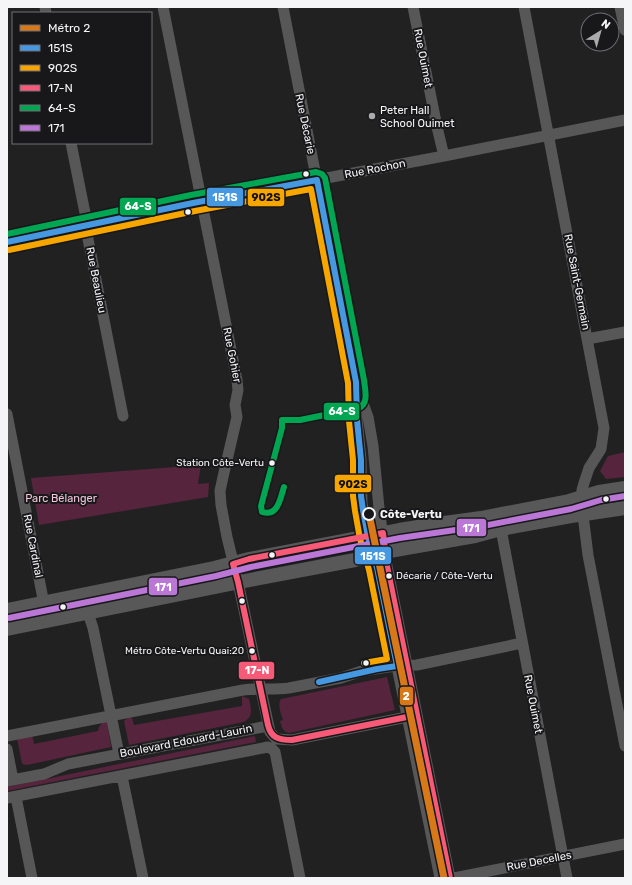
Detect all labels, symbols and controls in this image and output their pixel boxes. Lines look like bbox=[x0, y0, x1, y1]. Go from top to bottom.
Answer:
legend bbox=[12, 12, 152, 144]
north arrow bbox=[580, 12, 620, 52]
text: N bbox=[599, 17, 613, 32]
text: Métro 2 bbox=[48, 21, 90, 35]
street label: Rue Ouimet bbox=[411, 27, 435, 89]
text: 151S bbox=[48, 41, 73, 55]
text: 902S bbox=[48, 61, 77, 75]
text: 17-N bbox=[48, 81, 73, 95]
street label: Rue Décarie bbox=[292, 93, 318, 155]
text: 64-S bbox=[48, 101, 76, 115]
place label: Peter Hall School Ouimet bbox=[380, 104, 455, 130]
marker: Peter Hall School Ouimet bbox=[367, 111, 377, 121]
text: 171 bbox=[48, 121, 64, 135]
street label: Rue Rochon bbox=[343, 157, 407, 181]
unlabelled marker bbox=[301, 169, 311, 179]
line badge: 151S bbox=[206, 187, 244, 207]
line badge: 902S bbox=[247, 188, 285, 207]
text: 151S bbox=[212, 191, 238, 204]
text: 902S bbox=[252, 191, 280, 204]
line badge: 64-S bbox=[119, 197, 157, 216]
text: 64-S bbox=[124, 200, 152, 213]
unlabelled marker bbox=[183, 207, 193, 217]
street label: Rue Saint-Germain bbox=[561, 233, 593, 331]
street label: Rue Beaulieu bbox=[83, 246, 109, 314]
street label: Rue Gohier bbox=[220, 326, 244, 385]
line badge: 64-S bbox=[323, 402, 360, 421]
text: 64-S bbox=[328, 405, 356, 418]
place label: Station Côte-Vertu bbox=[176, 457, 264, 469]
marker: Station Côte-Vertu bbox=[267, 458, 277, 468]
line badge: 902S bbox=[334, 474, 372, 493]
text: 902S bbox=[339, 478, 367, 491]
park label: Parc Bélanger bbox=[25, 492, 98, 505]
unlabelled marker bbox=[601, 494, 611, 504]
marker: Côte-Vertu bbox=[362, 507, 376, 521]
place label: Côte-Vertu bbox=[380, 508, 442, 521]
street label: Rue Cardinal bbox=[20, 513, 46, 579]
line badge: 171 bbox=[456, 518, 487, 537]
text: 171 bbox=[462, 522, 480, 535]
line badge: 151S bbox=[354, 546, 392, 565]
unlabelled marker bbox=[267, 550, 277, 560]
text: 151S bbox=[360, 550, 386, 563]
place label: Décarie / Côte-Vertu bbox=[396, 570, 493, 582]
marker: Décarie / Côte-Vertu bbox=[384, 571, 394, 581]
line badge: 171 bbox=[148, 577, 178, 596]
text: 171 bbox=[154, 581, 172, 594]
unlabelled marker bbox=[237, 596, 247, 606]
unlabelled marker bbox=[58, 602, 68, 612]
place label: Métro Côte-Vertu Quai:20 bbox=[125, 645, 244, 657]
marker: Métro Côte-Vertu Quai:20 bbox=[247, 646, 257, 656]
unlabelled marker bbox=[361, 658, 371, 668]
line badge: 17-N bbox=[238, 661, 275, 680]
text: 17-N bbox=[245, 664, 269, 677]
street label: Rue Ouimet bbox=[521, 673, 545, 735]
line badge: 2 bbox=[399, 686, 414, 706]
text: 2 bbox=[402, 690, 410, 703]
street label: Boulevard Edouard-Laurin bbox=[119, 722, 253, 760]
street label: Rue Decelles bbox=[505, 848, 573, 874]

